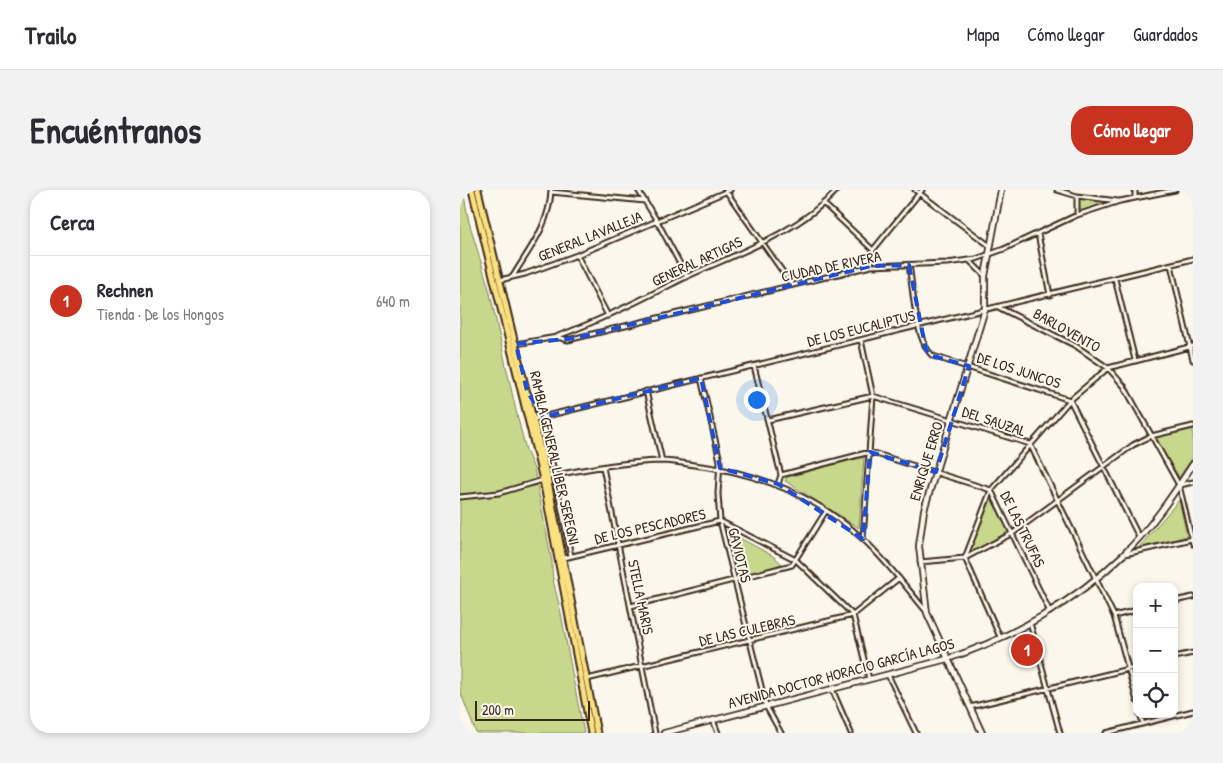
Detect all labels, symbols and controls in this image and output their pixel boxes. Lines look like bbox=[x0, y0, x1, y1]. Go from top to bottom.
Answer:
text: Trailo bbox=[25, 19, 76, 51]
text: Mapa bbox=[967, 22, 999, 47]
text: Cómo llegar bbox=[1027, 22, 1105, 47]
text: Guardados bbox=[1133, 22, 1198, 47]
button: Cómo llegar bbox=[1071, 106, 1193, 155]
text: Encuéntranos bbox=[30, 107, 201, 154]
street label: GENERAL LAVALLEJA bbox=[535, 205, 646, 267]
text: Cerca bbox=[50, 208, 94, 237]
street label: GENERAL ARTIGAS bbox=[648, 231, 746, 291]
street label: CIUDAD DE RIVERA bbox=[779, 245, 884, 287]
text: Rechnen bbox=[97, 277, 153, 303]
text: 1 bbox=[63, 290, 69, 312]
text: 640 m bbox=[376, 290, 410, 312]
text: Tienda · De los Hongos bbox=[97, 303, 224, 325]
street label: BARLOVENTO bbox=[1030, 303, 1104, 357]
street label: DE LOS EUCALIPTUS bbox=[805, 304, 917, 352]
street label: DE LOS JUNCOS bbox=[975, 347, 1064, 393]
street label: RAMBLA GENERAL LIBER SEREGNI bbox=[525, 369, 585, 547]
your location bbox=[744, 387, 770, 413]
street label: DEL SAUZAL bbox=[959, 401, 1029, 441]
street label: ENRIQUE ERRO bbox=[904, 419, 948, 503]
street label: DE LAS TRUFAS bbox=[996, 487, 1051, 571]
street label: DE LOS PESCADORES bbox=[592, 503, 708, 549]
street label: GAVIOTAS bbox=[723, 525, 757, 585]
street label: STELLA MARIS bbox=[623, 558, 659, 636]
map controls bbox=[1133, 583, 1178, 718]
button: + bbox=[1133, 583, 1178, 628]
street label: DE LAS CULEBRAS bbox=[697, 609, 797, 651]
button: − bbox=[1133, 628, 1178, 673]
pin: 1 bbox=[1011, 631, 1043, 669]
street label: AVENIDA DOCTOR HORACIO GARCÍA LAGOS bbox=[726, 633, 956, 713]
button: locate bbox=[1133, 673, 1178, 718]
scale bar bbox=[475, 698, 590, 721]
text: 200 m bbox=[482, 700, 514, 719]

